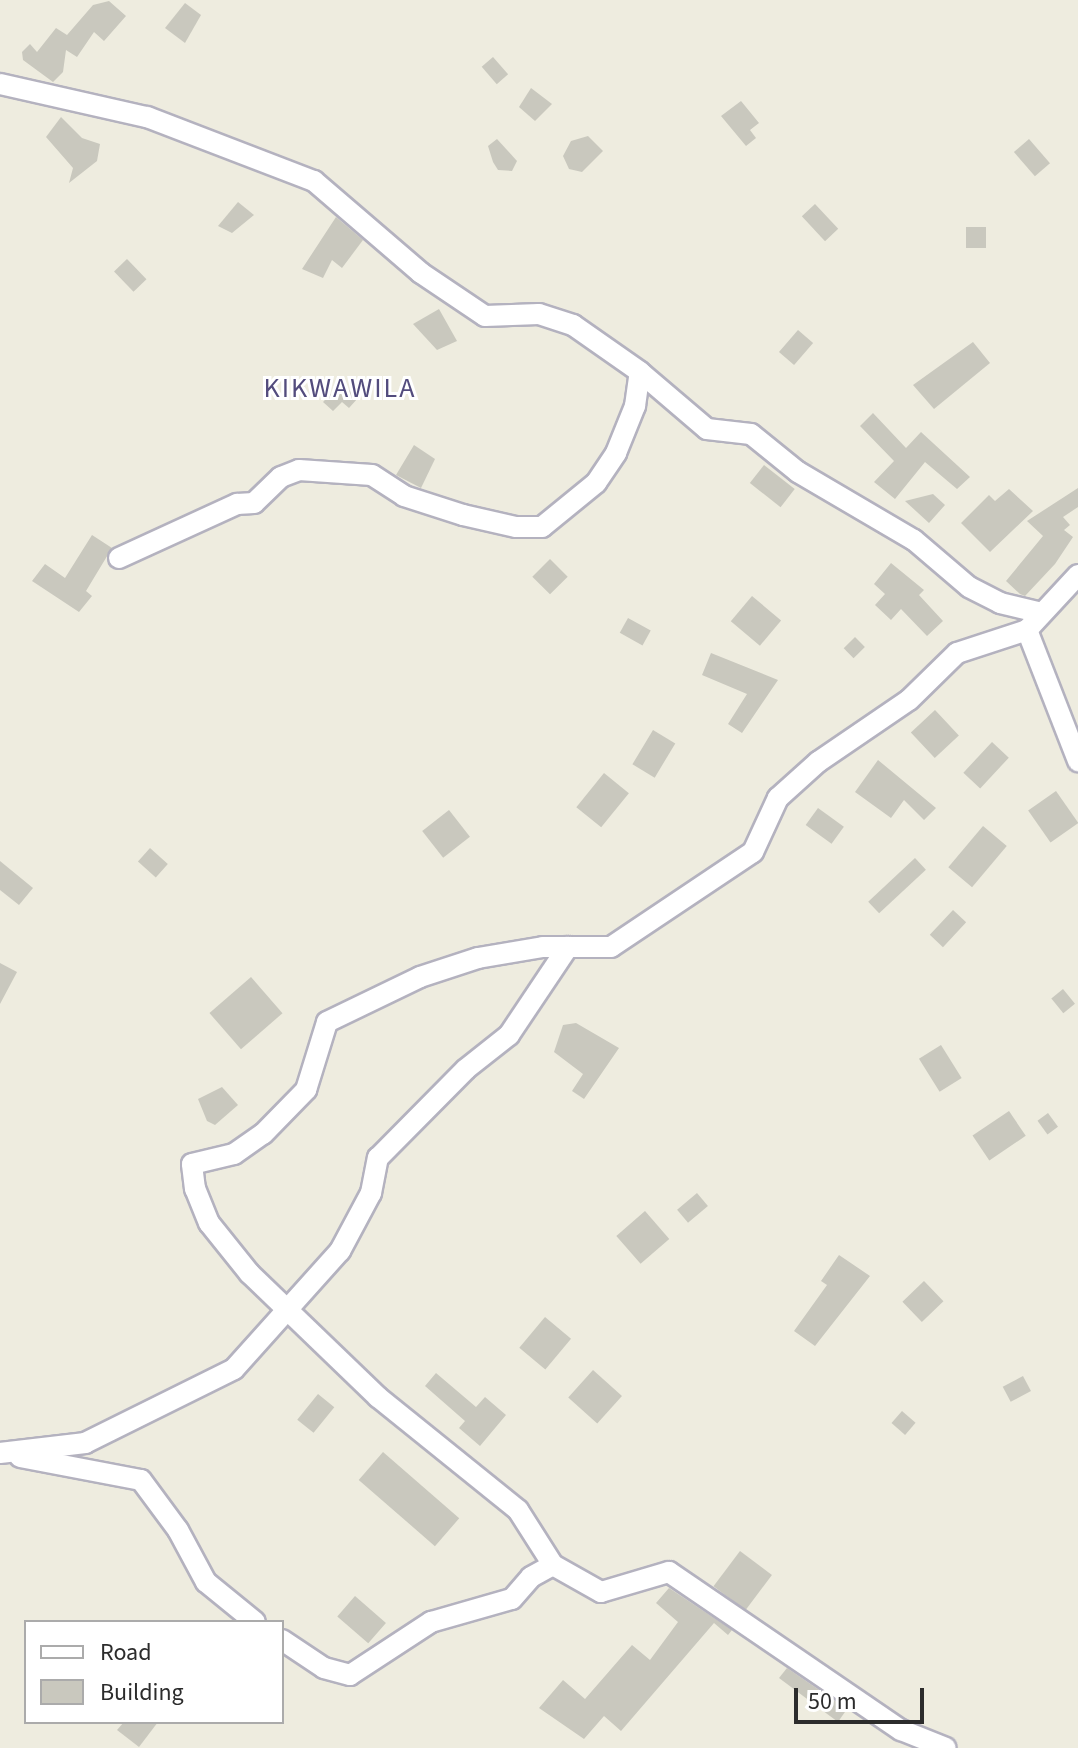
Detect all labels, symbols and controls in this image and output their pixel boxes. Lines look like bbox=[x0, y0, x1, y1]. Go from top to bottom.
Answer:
district label: KIKWAWILA bbox=[264, 371, 416, 405]
legend bbox=[24, 1620, 284, 1724]
text: Road bbox=[100, 1635, 152, 1670]
scale bar bbox=[798, 1672, 928, 1722]
text: Building bbox=[100, 1675, 184, 1710]
text: 50 m bbox=[808, 1684, 857, 1719]

